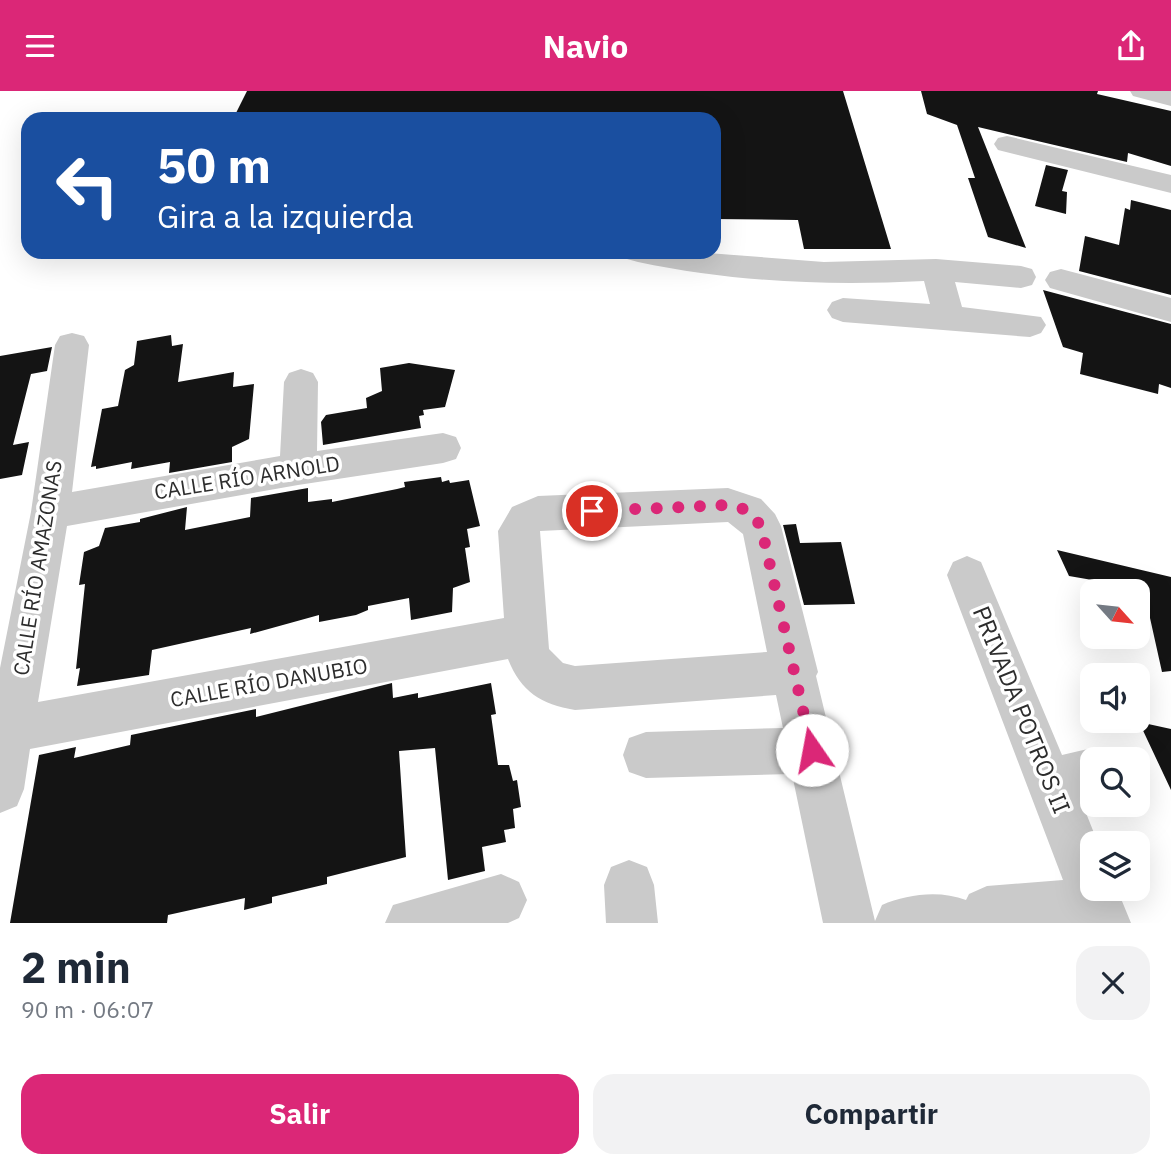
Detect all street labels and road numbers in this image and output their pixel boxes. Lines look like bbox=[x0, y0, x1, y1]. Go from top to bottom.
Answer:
street label: CALLE RÍO ARNOLD bbox=[152, 449, 342, 506]
street label: CALLE RÍO AMAZONAS bbox=[6, 458, 68, 678]
street label: PRIVADA POTROS II bbox=[966, 601, 1078, 818]
street label: CALLE RÍO DANUBIO bbox=[168, 651, 370, 713]

